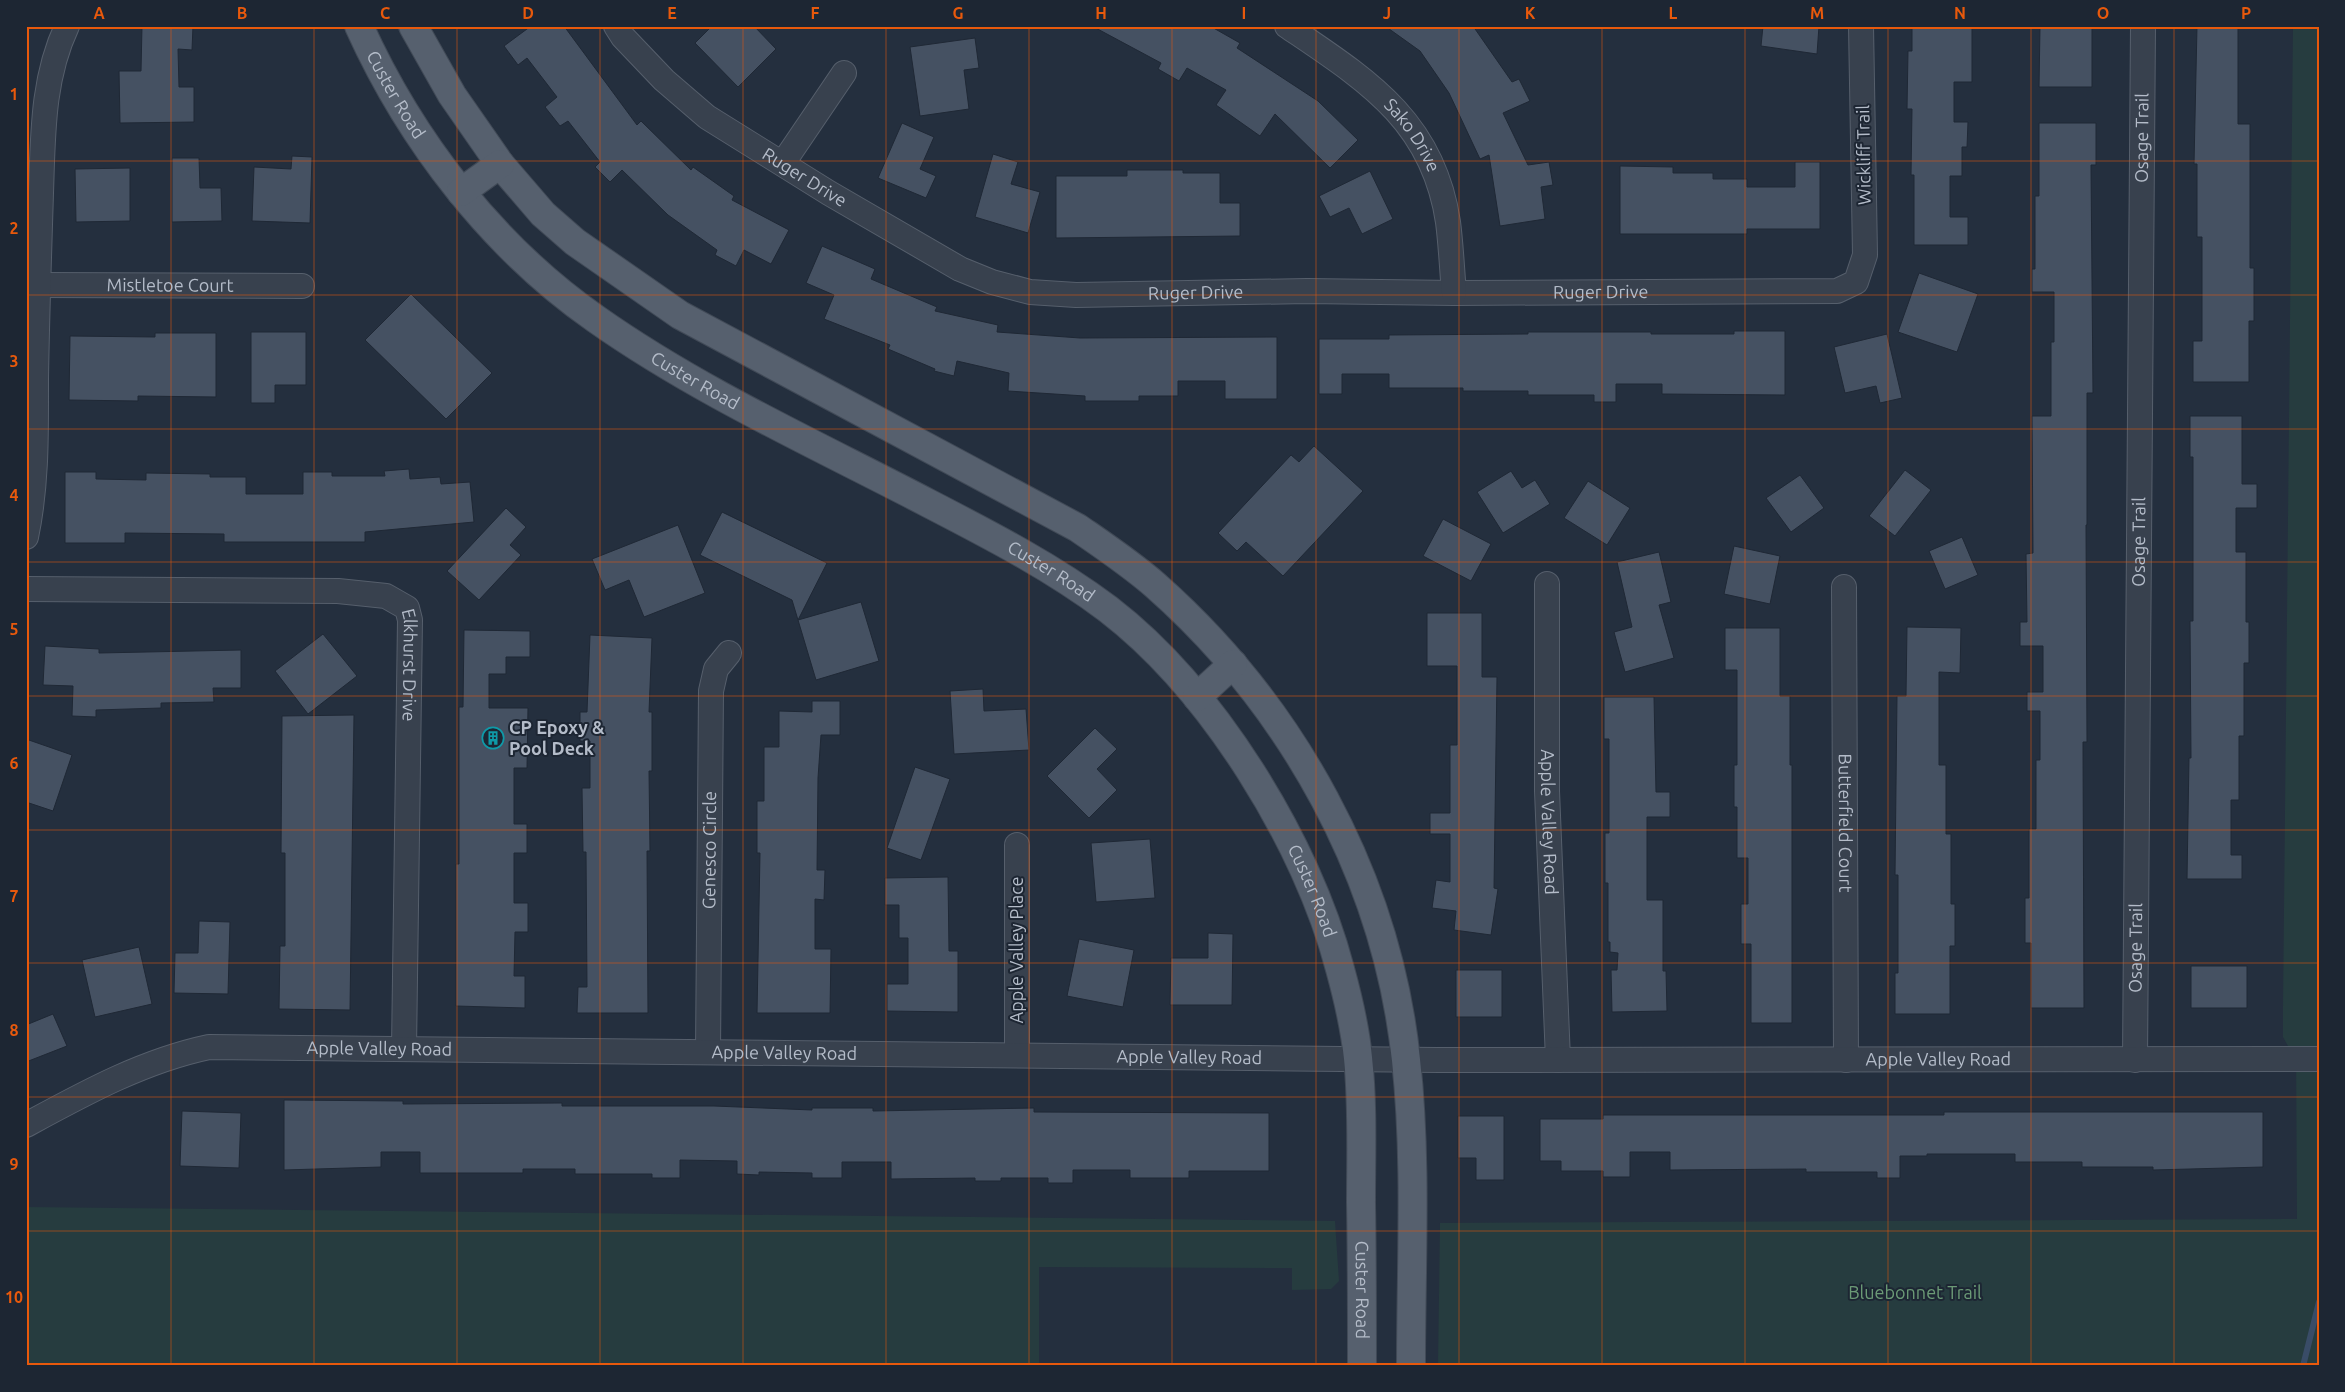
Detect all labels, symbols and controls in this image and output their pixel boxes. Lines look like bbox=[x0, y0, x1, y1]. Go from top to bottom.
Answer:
text: A bbox=[93, 4, 105, 22]
text: B bbox=[237, 4, 247, 22]
text: C bbox=[380, 4, 390, 22]
text: D bbox=[522, 4, 534, 22]
text: E bbox=[667, 4, 677, 22]
text: F bbox=[811, 4, 820, 22]
text: G bbox=[952, 4, 964, 22]
text: H bbox=[1095, 4, 1107, 22]
text: I bbox=[1242, 4, 1246, 22]
text: J bbox=[1383, 4, 1391, 22]
text: K bbox=[1525, 4, 1536, 22]
text: L bbox=[1669, 4, 1678, 22]
text: M bbox=[1810, 4, 1824, 22]
text: N bbox=[1954, 4, 1966, 22]
text: O bbox=[2097, 4, 2109, 22]
text: P bbox=[2241, 4, 2251, 22]
street label: Custer Road bbox=[363, 47, 430, 142]
text: 1 bbox=[9, 85, 19, 103]
street label: Osage Trail bbox=[2131, 93, 2151, 183]
street label: Sako Drive bbox=[1381, 94, 1445, 175]
street label: Wickliff Trail bbox=[1852, 104, 1874, 205]
street label: Ruger Drive bbox=[759, 143, 851, 210]
text: 2 bbox=[9, 219, 19, 237]
street label: Mistletoe Court bbox=[106, 274, 234, 295]
street label: Ruger Drive bbox=[1148, 281, 1243, 303]
street label: Ruger Drive bbox=[1553, 281, 1648, 301]
street label: Custer Road bbox=[648, 347, 743, 413]
text: 3 bbox=[9, 352, 19, 370]
text: 4 bbox=[9, 486, 19, 504]
street label: Osage Trail bbox=[2128, 497, 2148, 587]
street label: Custer Road bbox=[1005, 536, 1099, 605]
street label: Elkhurst Drive bbox=[399, 606, 421, 722]
text: 5 bbox=[9, 620, 19, 638]
place label: CP Epoxy & Pool Deck bbox=[509, 717, 605, 758]
building icon: CP Epoxy & Pool Deck bbox=[481, 726, 505, 750]
street label: Apple Valley Road bbox=[1538, 749, 1562, 895]
street label: Butterfield Court bbox=[1836, 753, 1856, 892]
text: 6 bbox=[9, 754, 19, 772]
street label: Genesco Circle bbox=[698, 791, 719, 909]
street label: Custer Road bbox=[1285, 841, 1341, 939]
street label: Apple Valley Place bbox=[1006, 876, 1026, 1024]
text: 7 bbox=[9, 887, 19, 905]
street label: Osage Trail bbox=[2125, 903, 2145, 993]
text: 8 bbox=[9, 1021, 19, 1039]
street label: Apple Valley Road bbox=[306, 1037, 452, 1059]
street label: Apple Valley Road bbox=[711, 1041, 857, 1063]
street label: Apple Valley Road bbox=[1116, 1046, 1262, 1067]
street label: Apple Valley Road bbox=[1865, 1048, 2011, 1069]
text: 9 bbox=[9, 1155, 19, 1173]
street label: Custer Road bbox=[1353, 1240, 1373, 1339]
park label: Bluebonnet Trail bbox=[1848, 1282, 1982, 1302]
text: 10 bbox=[5, 1288, 23, 1306]

